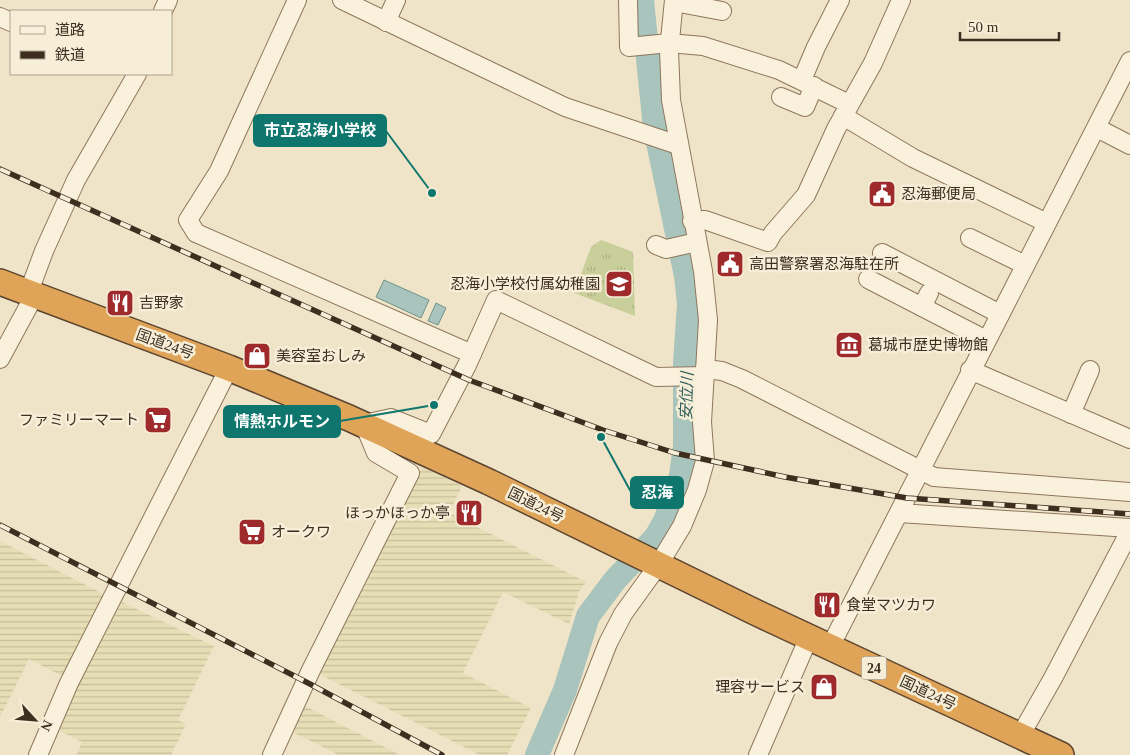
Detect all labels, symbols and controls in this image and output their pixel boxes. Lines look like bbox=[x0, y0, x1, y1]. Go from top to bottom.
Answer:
legend bbox=[10, 10, 172, 75]
scale bar bbox=[960, 10, 1059, 42]
text: 50 m bbox=[968, 19, 999, 35]
text: 道路 bbox=[55, 22, 85, 38]
text: 鉄道 bbox=[55, 47, 85, 63]
callout: 市立忍海小学校 bbox=[254, 115, 386, 146]
text: 市立忍海小学校 bbox=[264, 122, 376, 139]
public building icon: 忍海郵便局 bbox=[867, 179, 897, 209]
place label: 忍海郵便局 bbox=[901, 186, 976, 202]
public building icon: 高田警察署忍海駐在所 bbox=[715, 249, 745, 279]
place label: 高田警察署忍海駐在所 bbox=[749, 256, 899, 272]
school or university icon: 忍海小学校付属幼稚園 bbox=[604, 269, 634, 299]
place label: 忍海小学校付属幼稚園 bbox=[450, 275, 600, 292]
restaurant icon: 吉野家 bbox=[105, 288, 135, 318]
place label: 吉野家 bbox=[139, 295, 184, 311]
street label: 国道24号 bbox=[134, 326, 196, 362]
museum icon: 葛城市歴史博物館 bbox=[834, 330, 864, 360]
place label: 葛城市歴史博物館 bbox=[868, 336, 988, 353]
shop icon: 美容室おしみ bbox=[242, 341, 272, 371]
place label: 美容室おしみ bbox=[276, 348, 366, 364]
water label: 安位川 bbox=[677, 370, 696, 420]
supermarket icon: ファミリーマート bbox=[143, 405, 173, 435]
callout: 情熱ホルモン bbox=[224, 406, 340, 437]
place label: ファミリーマート bbox=[19, 412, 139, 428]
text: 情熱ホルモン bbox=[234, 412, 330, 430]
callout: 忍海 bbox=[631, 477, 683, 508]
text: 忍海 bbox=[641, 484, 673, 501]
street label: 国道24号 bbox=[506, 485, 566, 525]
restaurant icon: ほっかほっか亭 bbox=[454, 498, 484, 528]
place label: ほっかほっか亭 bbox=[345, 505, 450, 521]
supermarket icon: オークワ bbox=[237, 517, 267, 547]
place label: オークワ bbox=[271, 524, 331, 540]
restaurant icon: 食堂マツカワ bbox=[812, 590, 842, 620]
place label: 食堂マツカワ bbox=[846, 597, 936, 613]
road number: 24 bbox=[862, 656, 886, 680]
shop icon: 理容サービス bbox=[809, 672, 839, 702]
street label: 国道24号 bbox=[897, 673, 959, 713]
place label: 理容サービス bbox=[715, 679, 805, 695]
north arrow bbox=[10, 695, 60, 745]
text: N bbox=[37, 718, 55, 733]

